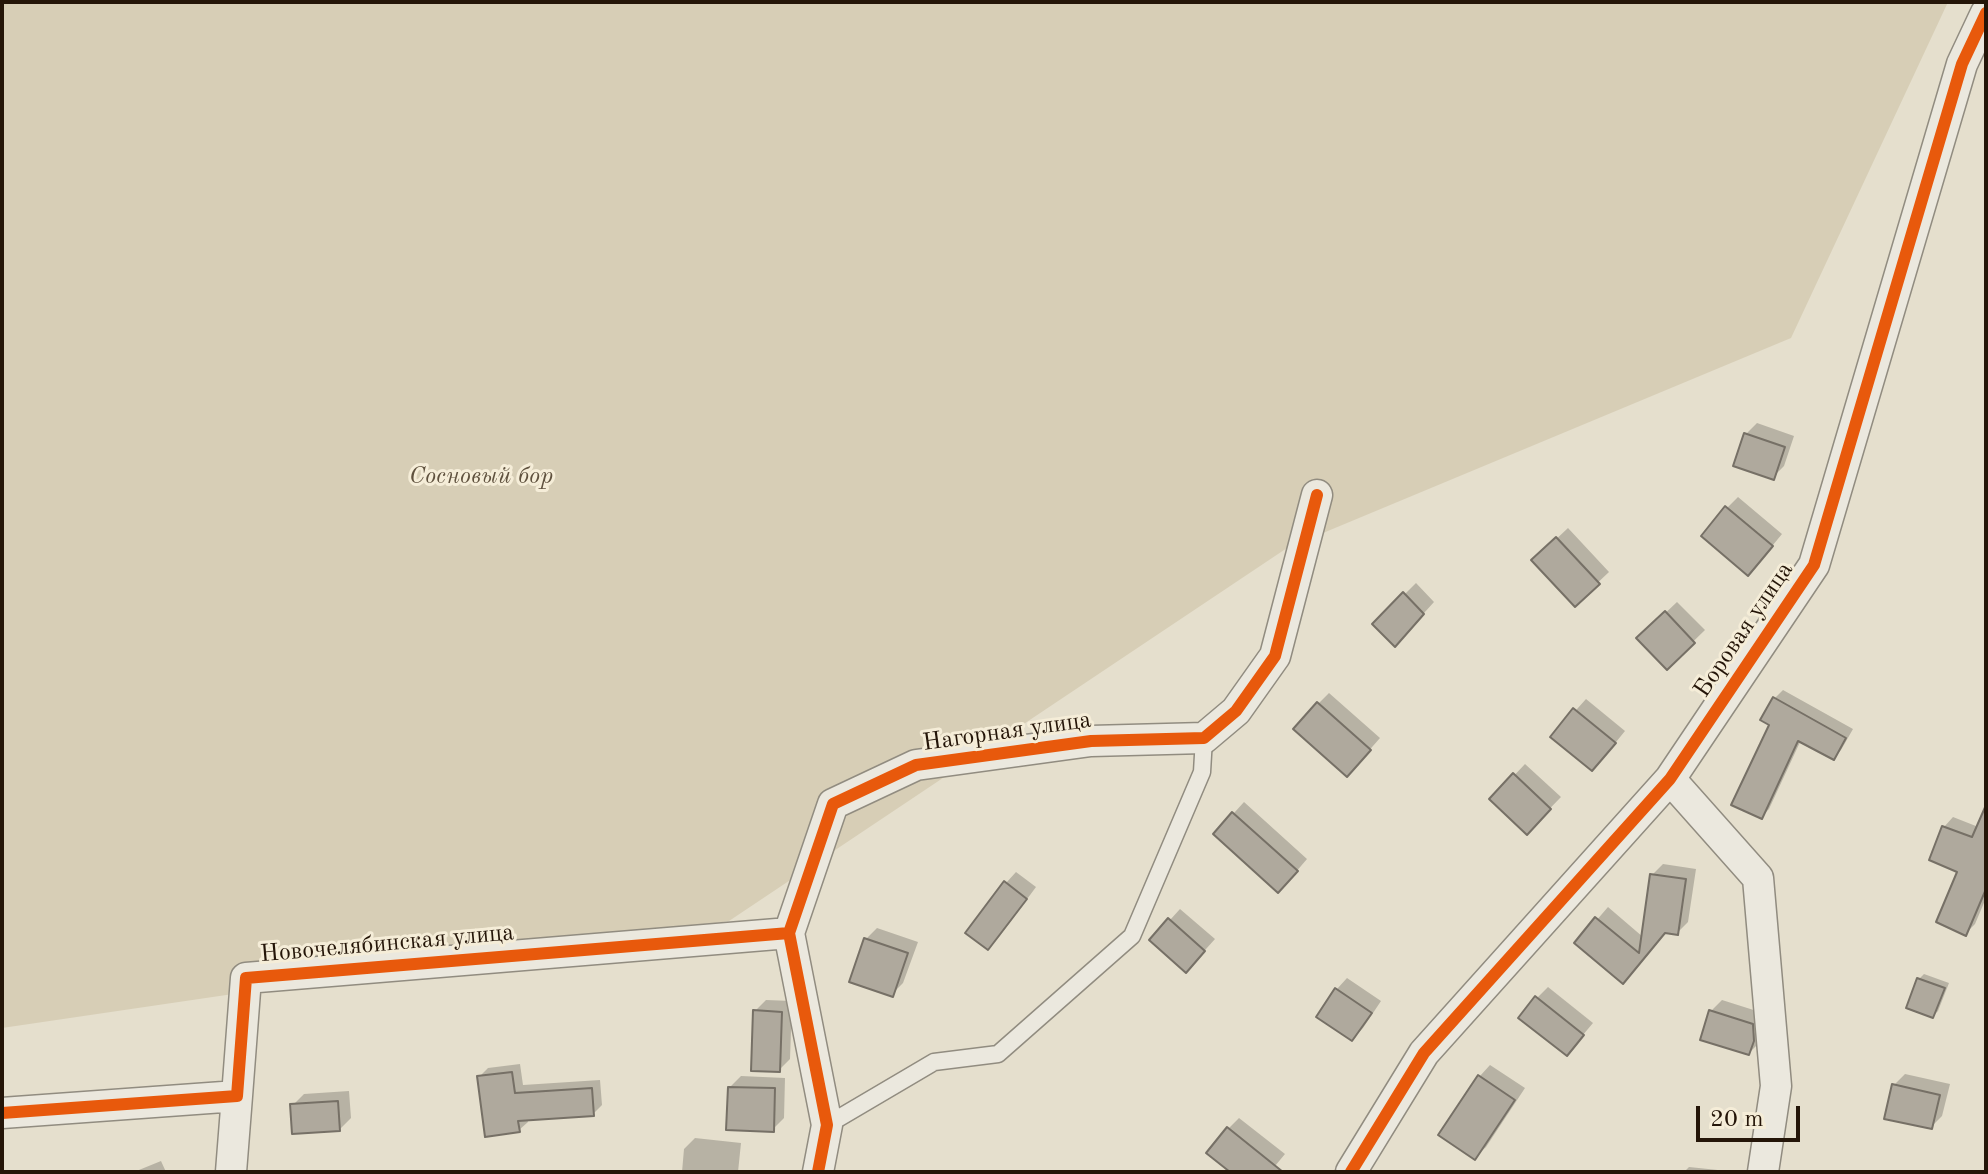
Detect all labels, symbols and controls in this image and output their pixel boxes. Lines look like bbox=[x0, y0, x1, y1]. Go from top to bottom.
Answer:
park label: Сосновый бор bbox=[409, 463, 553, 491]
street label: Боровая улица bbox=[1688, 557, 1800, 703]
street label: Нагорная улица bbox=[921, 706, 1093, 758]
street label: Новочелябинская улица bbox=[259, 919, 515, 969]
scale bar bbox=[1700, 1090, 1804, 1140]
text: 20 m bbox=[1710, 1108, 1764, 1132]

